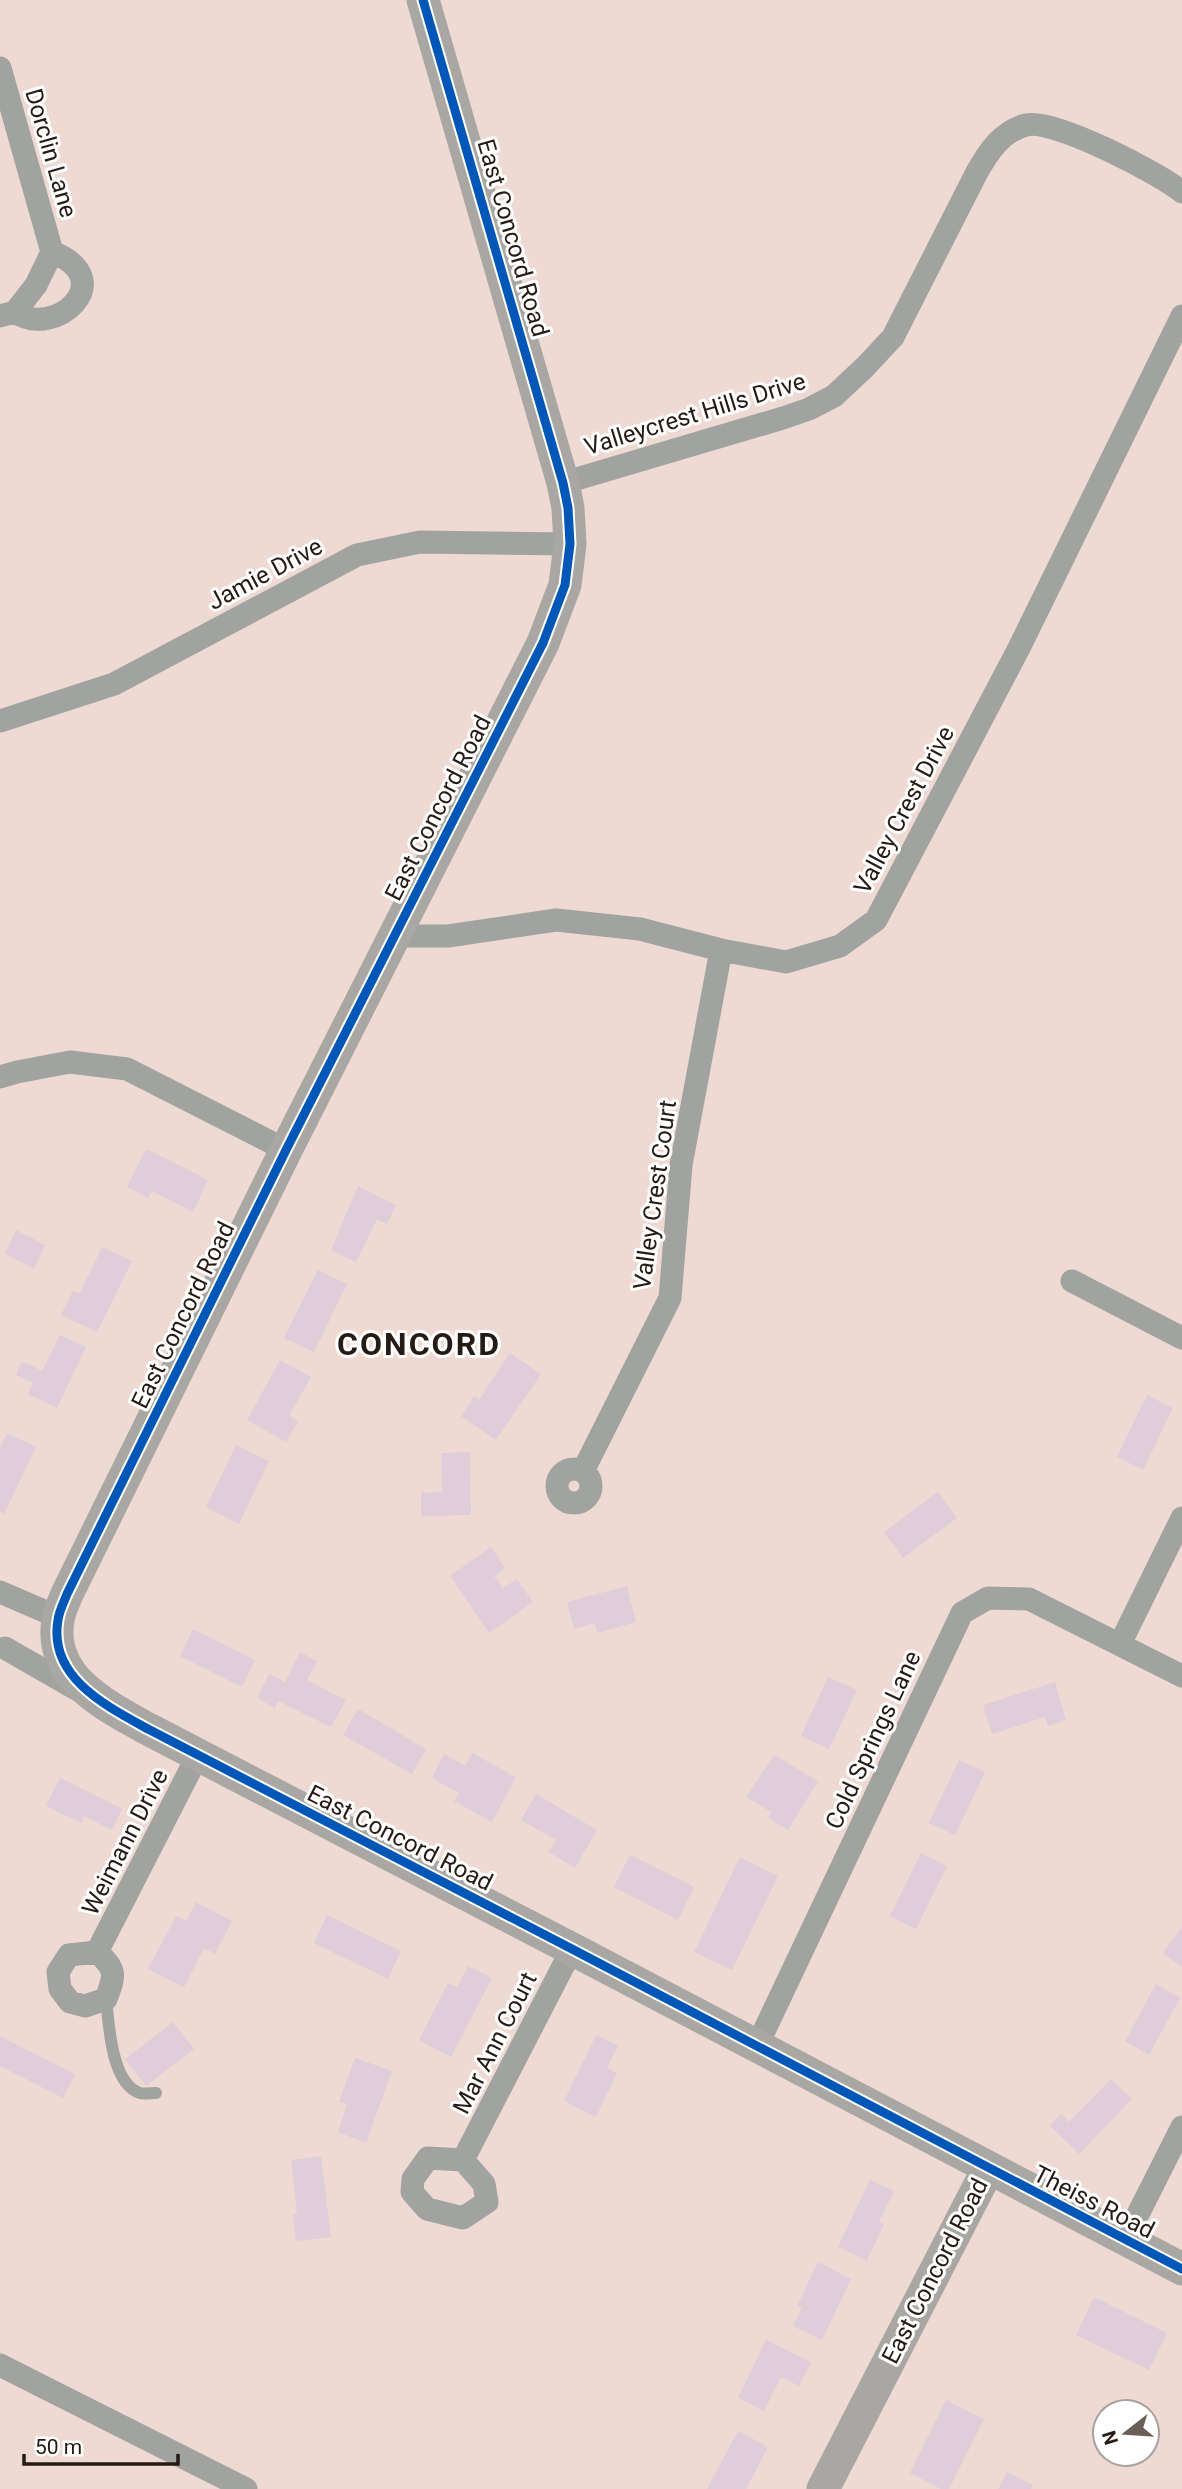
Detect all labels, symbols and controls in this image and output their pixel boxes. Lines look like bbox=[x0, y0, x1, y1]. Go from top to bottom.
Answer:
street label: Dorclin Lane bbox=[19, 85, 83, 221]
street label: East Concord Road bbox=[471, 136, 555, 340]
street label: Valleycrest Hills Drive bbox=[581, 367, 809, 461]
street label: Jamie Drive bbox=[203, 532, 327, 616]
street label: East Concord Road bbox=[379, 711, 497, 905]
street label: Valley Crest Drive bbox=[848, 721, 960, 899]
street label: Valley Crest Court bbox=[628, 1098, 682, 1291]
street label: East Concord Road bbox=[126, 1217, 240, 1413]
district label: CONCORD bbox=[337, 1325, 501, 1363]
street label: Cold Springs Lane bbox=[819, 1646, 927, 1834]
street label: Weimann Drive bbox=[76, 1764, 174, 1920]
street label: East Concord Road bbox=[303, 1779, 497, 1897]
street label: Mar Ann Court bbox=[447, 1967, 543, 2119]
street label: Theiss Road bbox=[1029, 2160, 1159, 2244]
street label: East Concord Road bbox=[876, 2174, 994, 2368]
north arrow bbox=[1091, 2398, 1161, 2468]
scale bar bbox=[24, 2422, 178, 2466]
text: N bbox=[1097, 2428, 1123, 2448]
text: 50 m bbox=[35, 2435, 82, 2459]

